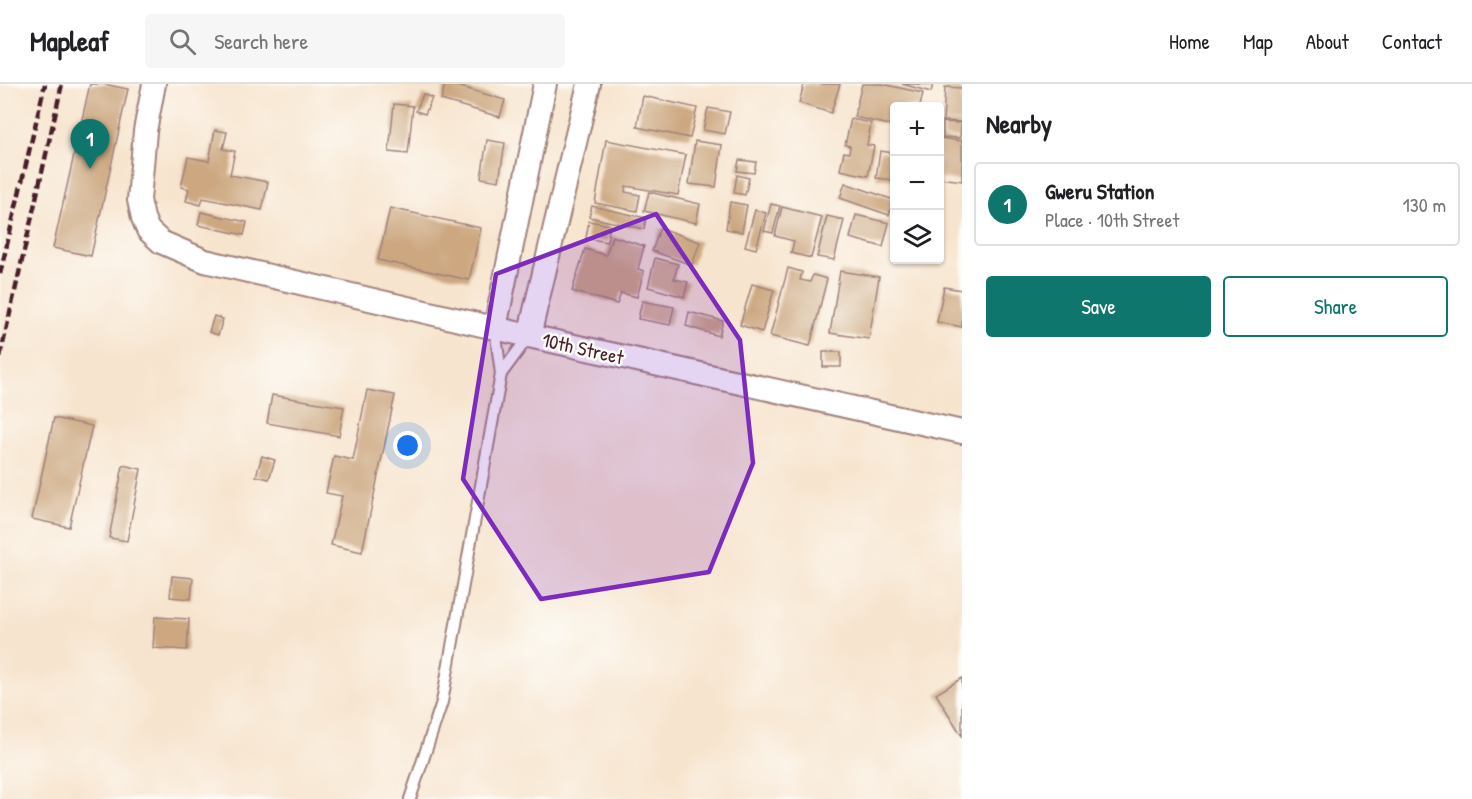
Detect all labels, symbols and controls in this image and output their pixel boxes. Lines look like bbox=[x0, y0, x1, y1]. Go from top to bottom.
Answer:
search box bbox=[145, 14, 565, 68]
text: Mapleaf bbox=[30, 22, 109, 60]
icon: search bbox=[166, 25, 199, 58]
text: Search here bbox=[214, 26, 308, 56]
text: Home bbox=[1169, 27, 1210, 56]
text: Map bbox=[1243, 27, 1273, 56]
text: About bbox=[1306, 27, 1349, 56]
text: Contact bbox=[1382, 27, 1442, 56]
map controls bbox=[890, 102, 944, 264]
button: + bbox=[890, 102, 944, 156]
text: Nearby bbox=[986, 106, 1052, 141]
pin: 1 bbox=[70, 120, 110, 169]
button: − bbox=[890, 156, 944, 210]
text: Gweru Station bbox=[1045, 176, 1154, 206]
text: 1 bbox=[1004, 191, 1011, 218]
text: 130 m bbox=[1403, 191, 1446, 218]
text: Place · 10th Street bbox=[1045, 206, 1179, 233]
button: layers bbox=[890, 210, 944, 264]
button: Save bbox=[986, 276, 1211, 337]
button: Share bbox=[1223, 276, 1448, 337]
street label: 10th Street bbox=[540, 326, 627, 371]
your location bbox=[393, 431, 422, 460]

